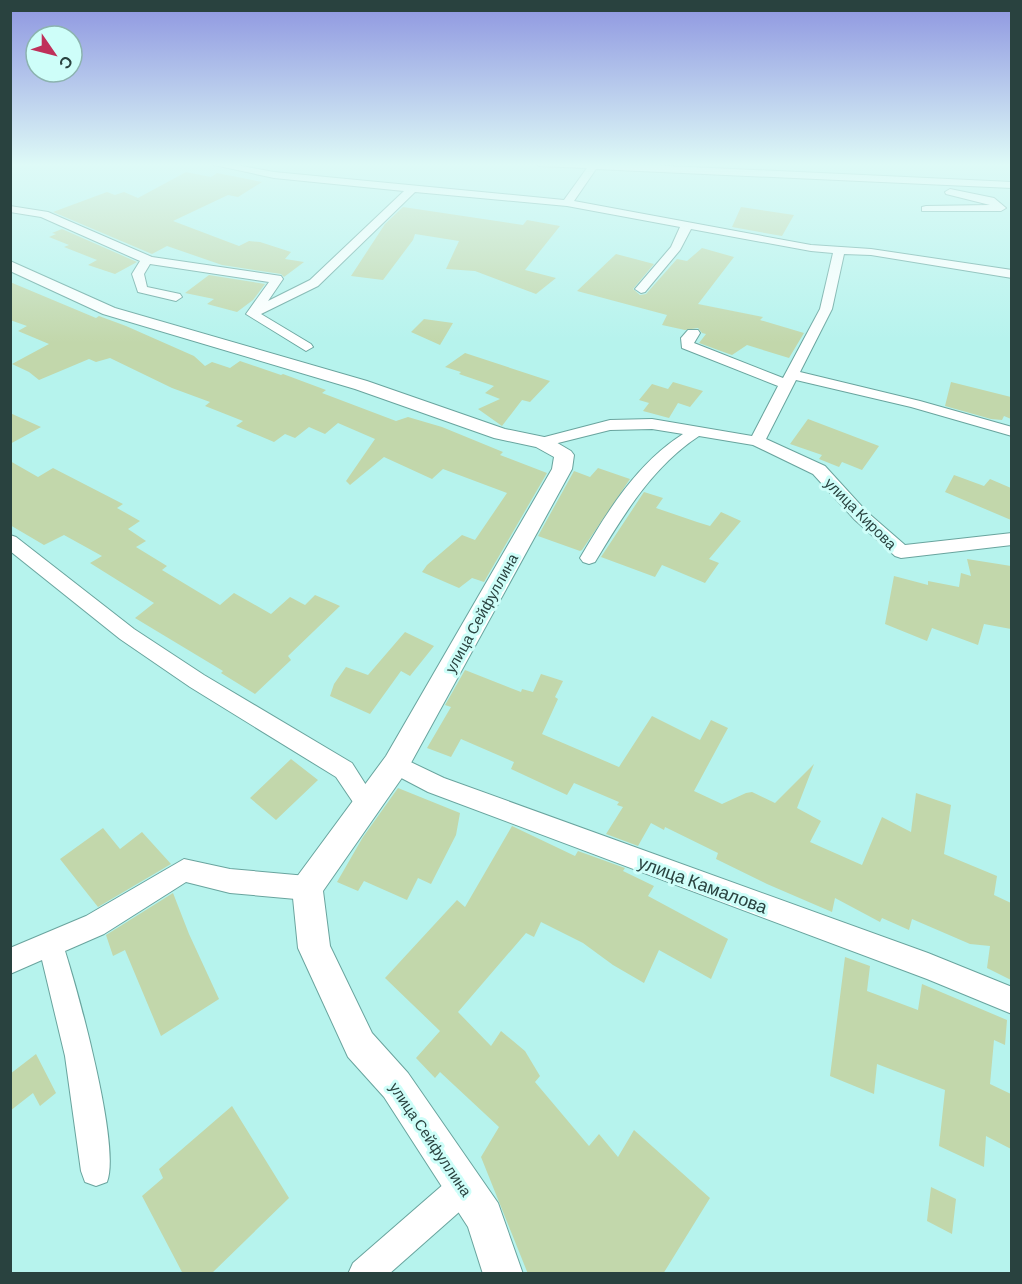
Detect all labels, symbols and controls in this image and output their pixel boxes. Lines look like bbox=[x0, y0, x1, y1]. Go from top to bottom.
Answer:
north arrow bbox=[24, 24, 84, 84]
text: С bbox=[55, 53, 78, 73]
street label: улица Кирова bbox=[821, 473, 901, 553]
street label: улица Сейфуллина bbox=[441, 550, 522, 676]
street label: улица Камалова bbox=[635, 850, 772, 918]
street label: улица Сейфуллина bbox=[386, 1079, 476, 1200]

